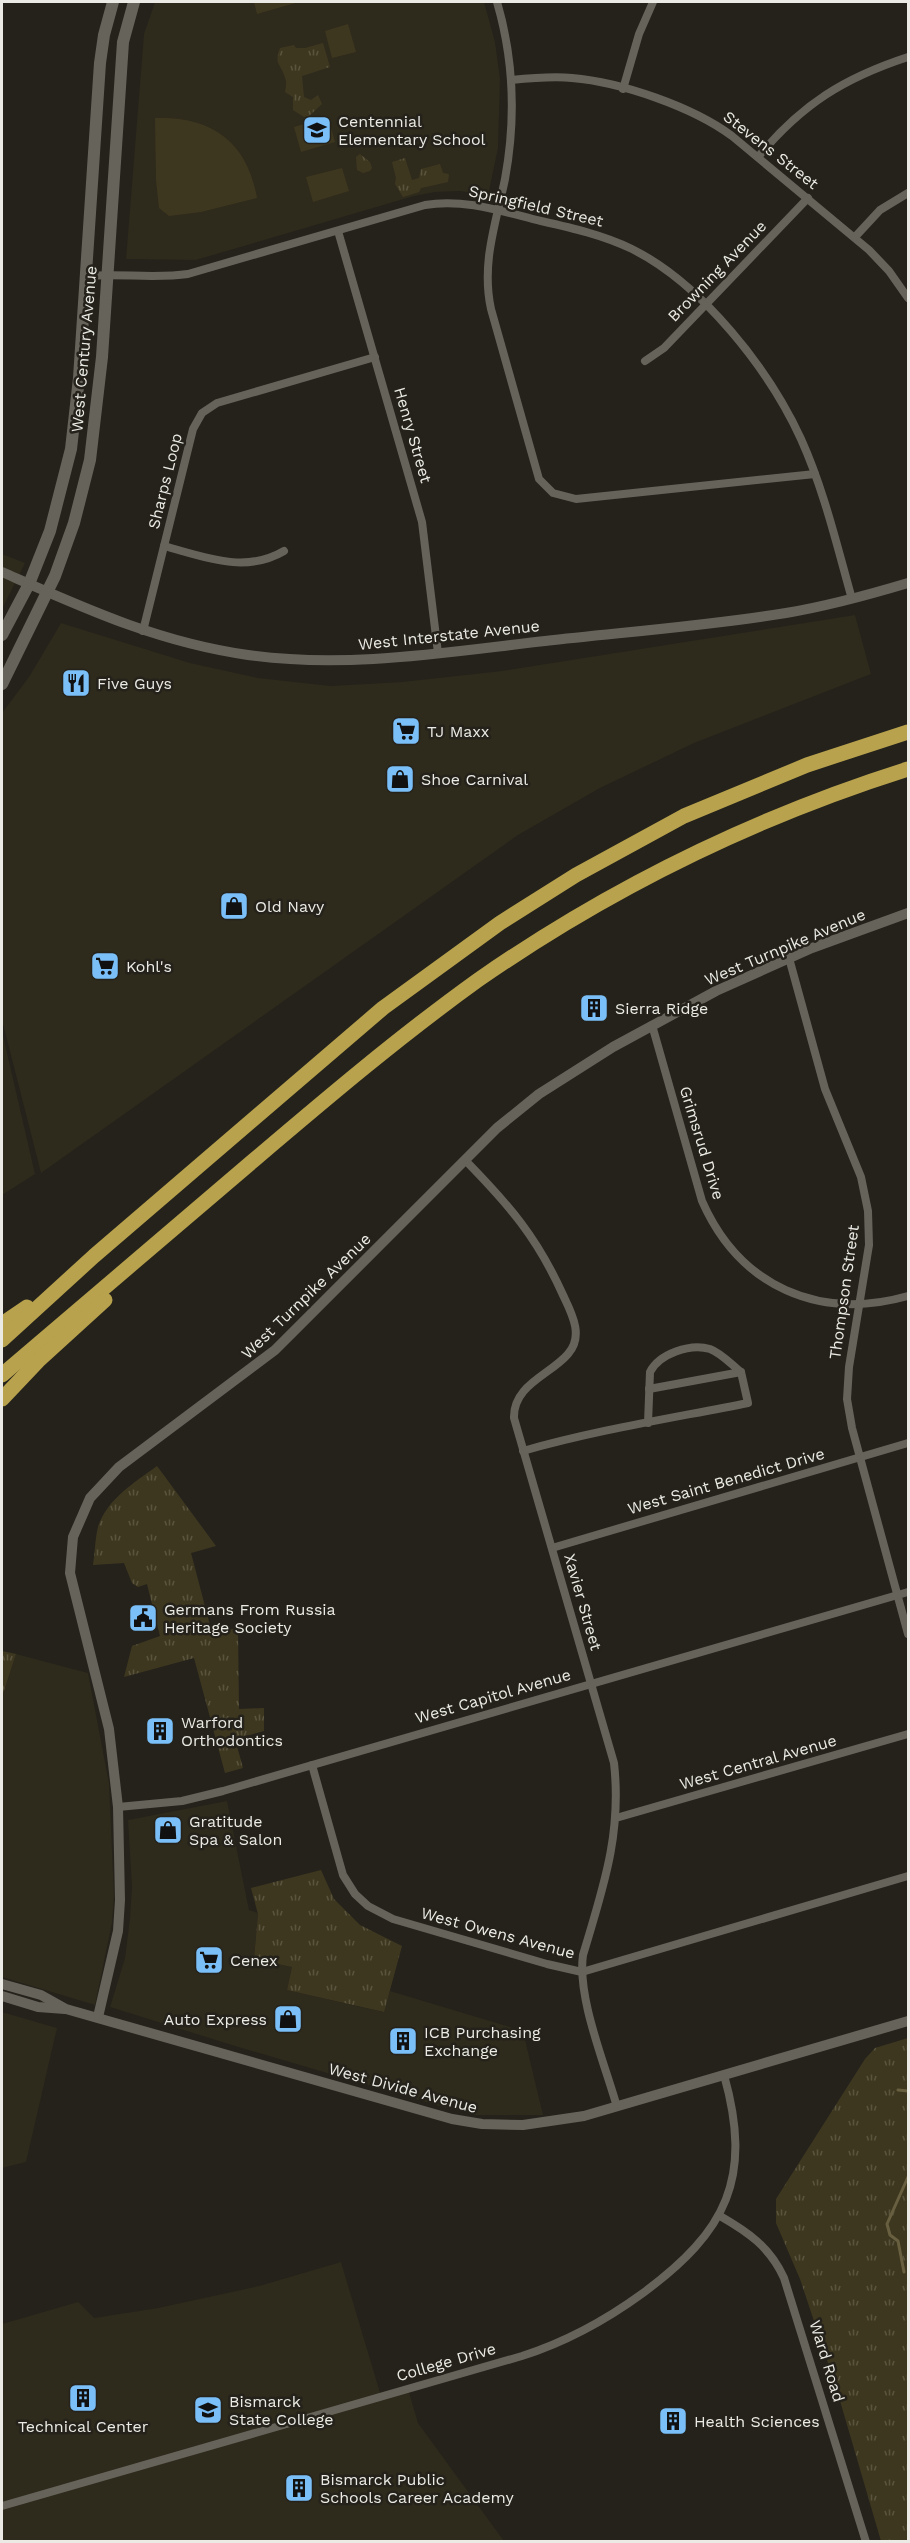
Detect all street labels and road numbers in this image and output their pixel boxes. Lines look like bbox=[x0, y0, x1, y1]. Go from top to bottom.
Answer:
street label: Stevens Street bbox=[720, 107, 823, 193]
street label: Springfield Street bbox=[467, 181, 606, 231]
street label: Browning Avenue bbox=[664, 216, 770, 326]
street label: West Century Avenue bbox=[67, 265, 101, 433]
street label: Henry Street bbox=[390, 385, 436, 485]
street label: Sharps Loop bbox=[144, 431, 186, 531]
street label: West Interstate Avenue bbox=[357, 616, 541, 654]
street label: West Turnpike Avenue bbox=[702, 904, 868, 990]
street label: Grimsrud Drive bbox=[676, 1084, 728, 1202]
street label: Thompson Street bbox=[825, 1223, 863, 1361]
street label: West Turnpike Avenue bbox=[237, 1229, 375, 1363]
street label: West Saint Benedict Drive bbox=[625, 1444, 827, 1518]
street label: Xavier Street bbox=[560, 1551, 606, 1653]
street label: West Capitol Avenue bbox=[413, 1665, 573, 1727]
street label: West Central Avenue bbox=[677, 1730, 839, 1794]
street label: West Owens Avenue bbox=[419, 1903, 577, 1963]
street label: West Divide Avenue bbox=[326, 2059, 480, 2117]
street label: Ward Road bbox=[806, 2318, 848, 2404]
street label: College Drive bbox=[394, 2339, 498, 2385]

